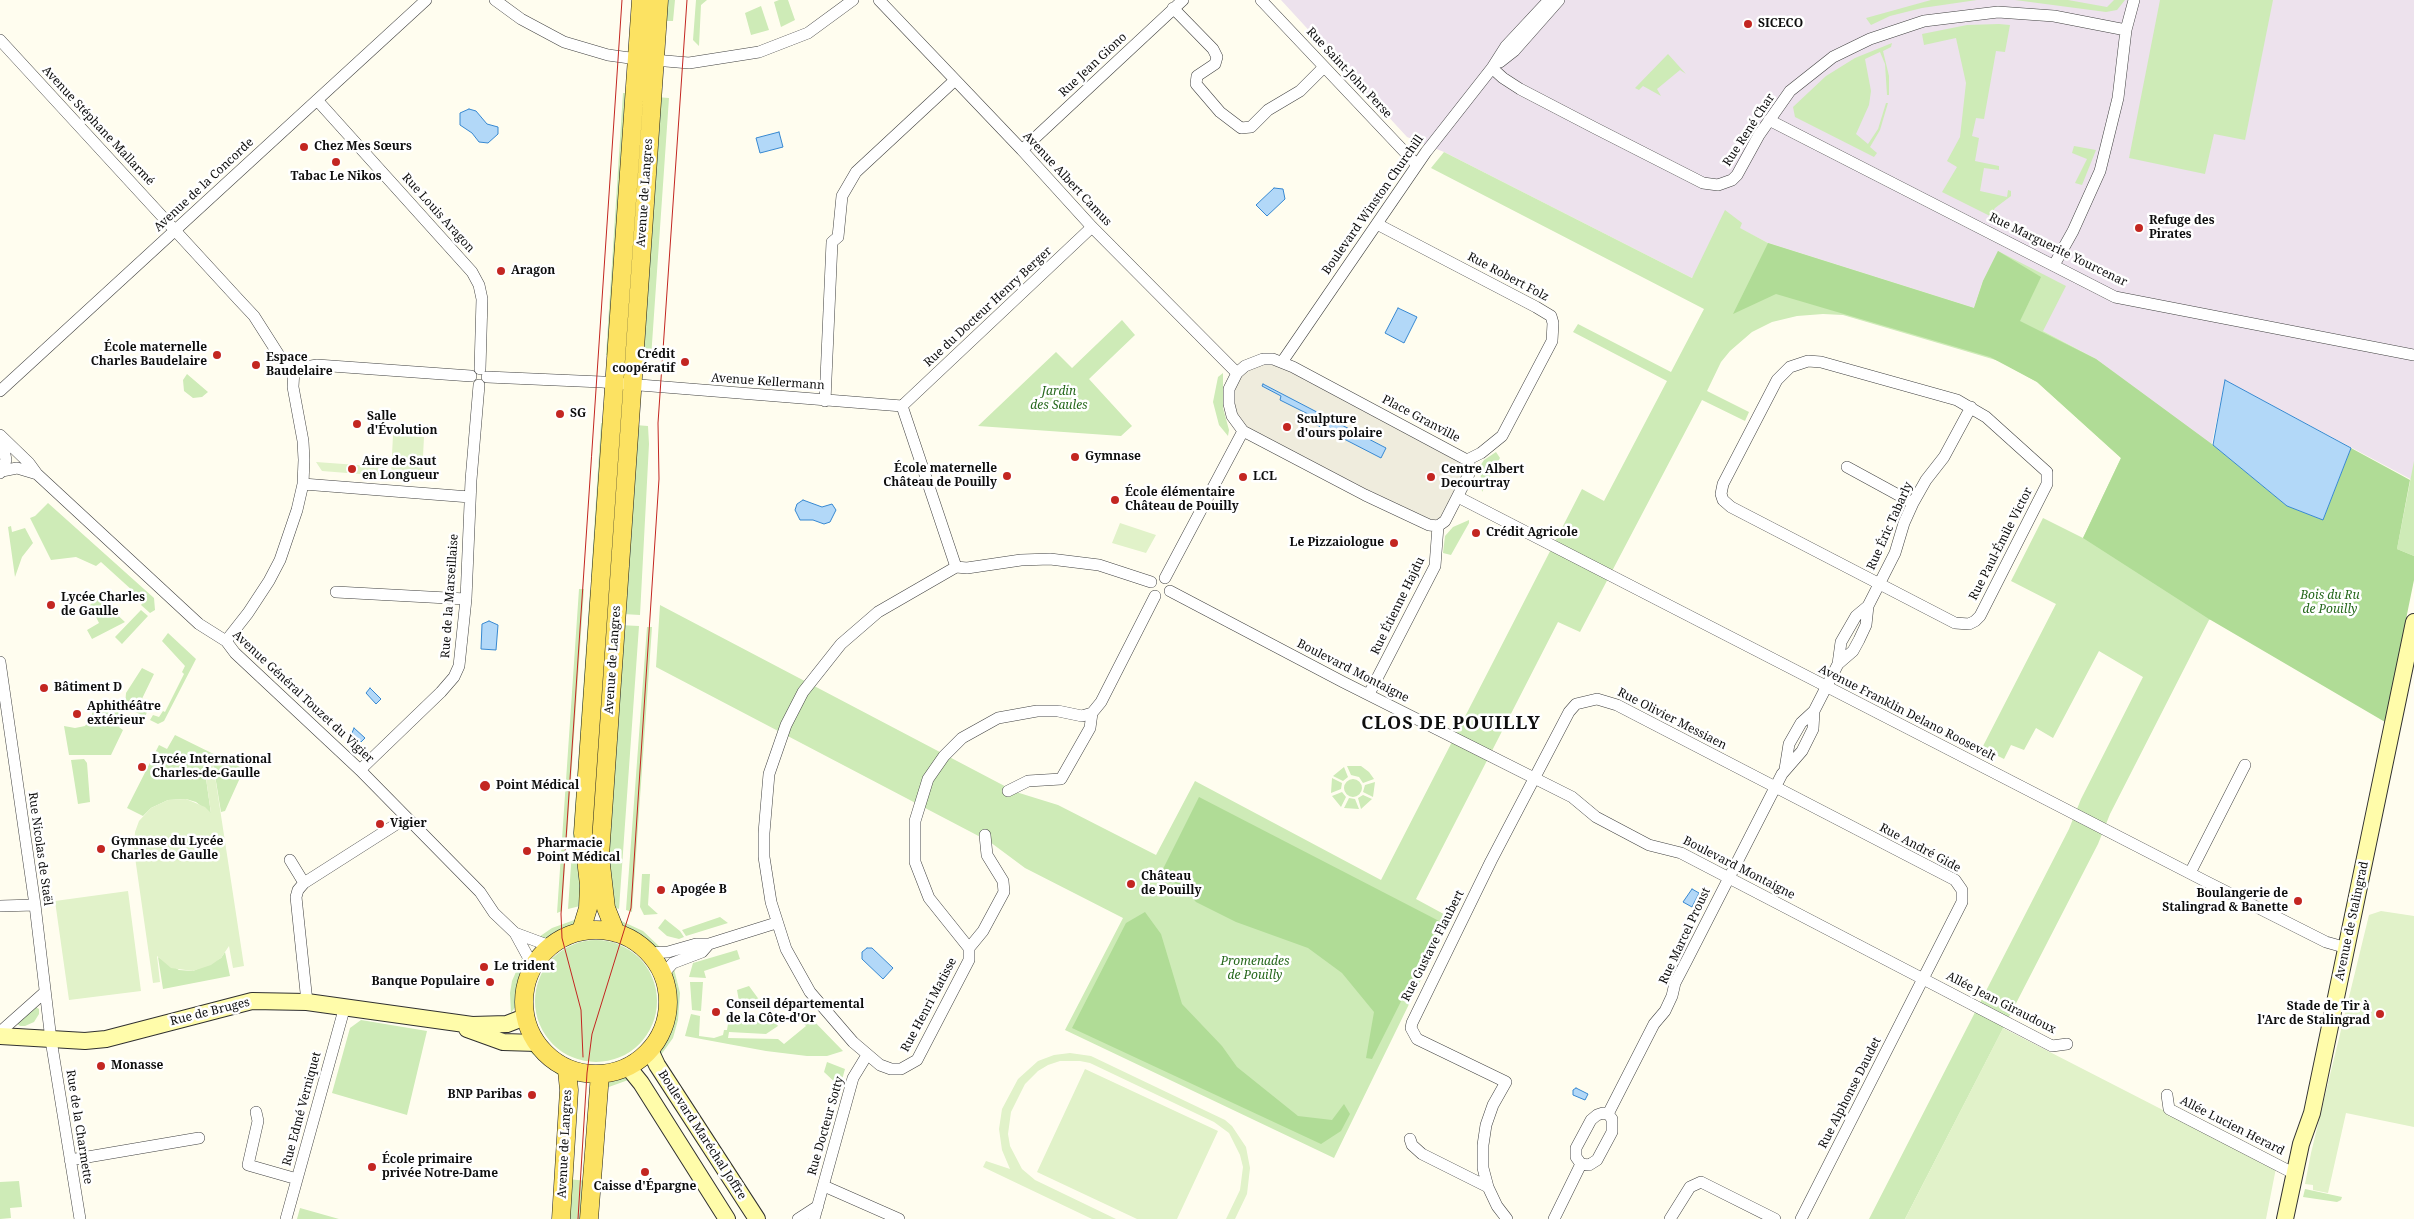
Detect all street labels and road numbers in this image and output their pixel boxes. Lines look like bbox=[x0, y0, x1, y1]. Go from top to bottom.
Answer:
street label: Rue Saint-John Perse bbox=[1303, 25, 1395, 121]
street label: Rue Jean Giono bbox=[1056, 30, 1130, 100]
street label: Avenue Stéphane Mallarmé bbox=[39, 63, 157, 189]
street label: Rue René Char bbox=[1720, 91, 1778, 169]
street label: Avenue Albert Camus bbox=[1020, 129, 1114, 229]
street label: Boulevard Winston Churchill bbox=[1319, 132, 1427, 278]
street label: Avenue de la Concorde bbox=[151, 135, 257, 235]
street label: Avenue de Langres bbox=[634, 138, 656, 248]
street label: Rue Louis Aragon bbox=[399, 171, 477, 255]
street label: Rue Marguerite Yourcenar bbox=[1987, 210, 2129, 290]
street label: Rue du Docteur Henry Berger bbox=[921, 244, 1055, 370]
street label: Rue Robert Folz bbox=[1465, 250, 1551, 304]
street label: Avenue Kellermann bbox=[711, 371, 825, 393]
street label: Place Granville bbox=[1380, 392, 1462, 446]
street label: Rue Éric Tabarly bbox=[1864, 480, 1916, 572]
street label: Rue Paul-Émile Victor bbox=[1966, 485, 2036, 603]
street label: Rue de la Marseillaise bbox=[438, 533, 462, 659]
street label: Rue Étienne Hajdu bbox=[1368, 555, 1428, 657]
street label: Avenue de Langres bbox=[602, 605, 624, 715]
street label: Avenue Général Touzet du Vigier bbox=[229, 628, 377, 766]
street label: Boulevard Montaigne bbox=[1295, 636, 1411, 706]
street label: Avenue Franklin Delano Roosevelt bbox=[1816, 662, 1998, 764]
street label: Rue Olivier Messiaen bbox=[1615, 685, 1729, 753]
street label: Rue Nicolas de Staël bbox=[25, 791, 55, 907]
street label: Rue André Gide bbox=[1877, 821, 1963, 875]
street label: Boulevard Montaigne bbox=[1681, 833, 1797, 903]
street label: Avenue de Stalingrad bbox=[2332, 860, 2372, 982]
street label: Rue Marcel Proust bbox=[1656, 885, 1714, 987]
street label: Rue Gustave Flaubert bbox=[1399, 888, 1467, 1004]
street label: Rue Henri Matisse bbox=[898, 955, 960, 1055]
street label: Allée Jean Giraudoux bbox=[1944, 969, 2058, 1037]
street label: Rue de Bruges bbox=[169, 995, 251, 1029]
street label: Rue Alphonse Daudet bbox=[1816, 1035, 1884, 1151]
street label: Rue Edmé Verniquet bbox=[280, 1050, 324, 1168]
street label: Boulevard Maréchal Joffre bbox=[655, 1068, 749, 1202]
street label: Rue de la Charmette bbox=[63, 1069, 95, 1185]
street label: Rue Docteur Sotty bbox=[805, 1075, 847, 1177]
street label: Avenue de Langres bbox=[555, 1089, 575, 1199]
street label: Allée Lucien Herard bbox=[2177, 1093, 2287, 1159]

